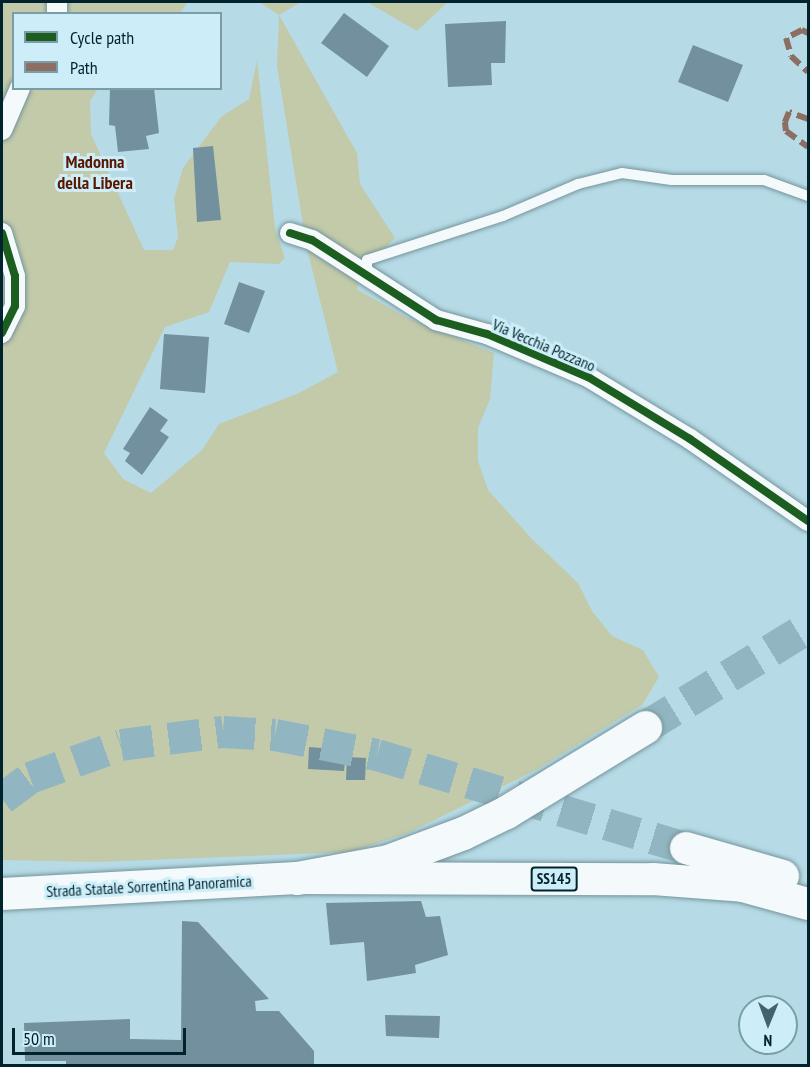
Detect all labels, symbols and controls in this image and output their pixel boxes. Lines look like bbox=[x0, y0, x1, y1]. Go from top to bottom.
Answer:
legend bbox=[12, 12, 222, 90]
text: Cycle path bbox=[70, 26, 134, 49]
text: Path bbox=[70, 56, 98, 79]
district label: Madonna della Libera bbox=[57, 152, 133, 195]
street label: Via Vecchia Pozzano bbox=[489, 315, 599, 375]
road number: SS145 bbox=[530, 867, 578, 891]
street label: Strada Statale Sorrentina Panoramica bbox=[46, 871, 252, 901]
north arrow bbox=[738, 995, 798, 1055]
scale bar bbox=[15, 1016, 189, 1054]
text: 50 m bbox=[23, 1027, 55, 1050]
text: N bbox=[763, 1031, 772, 1051]

